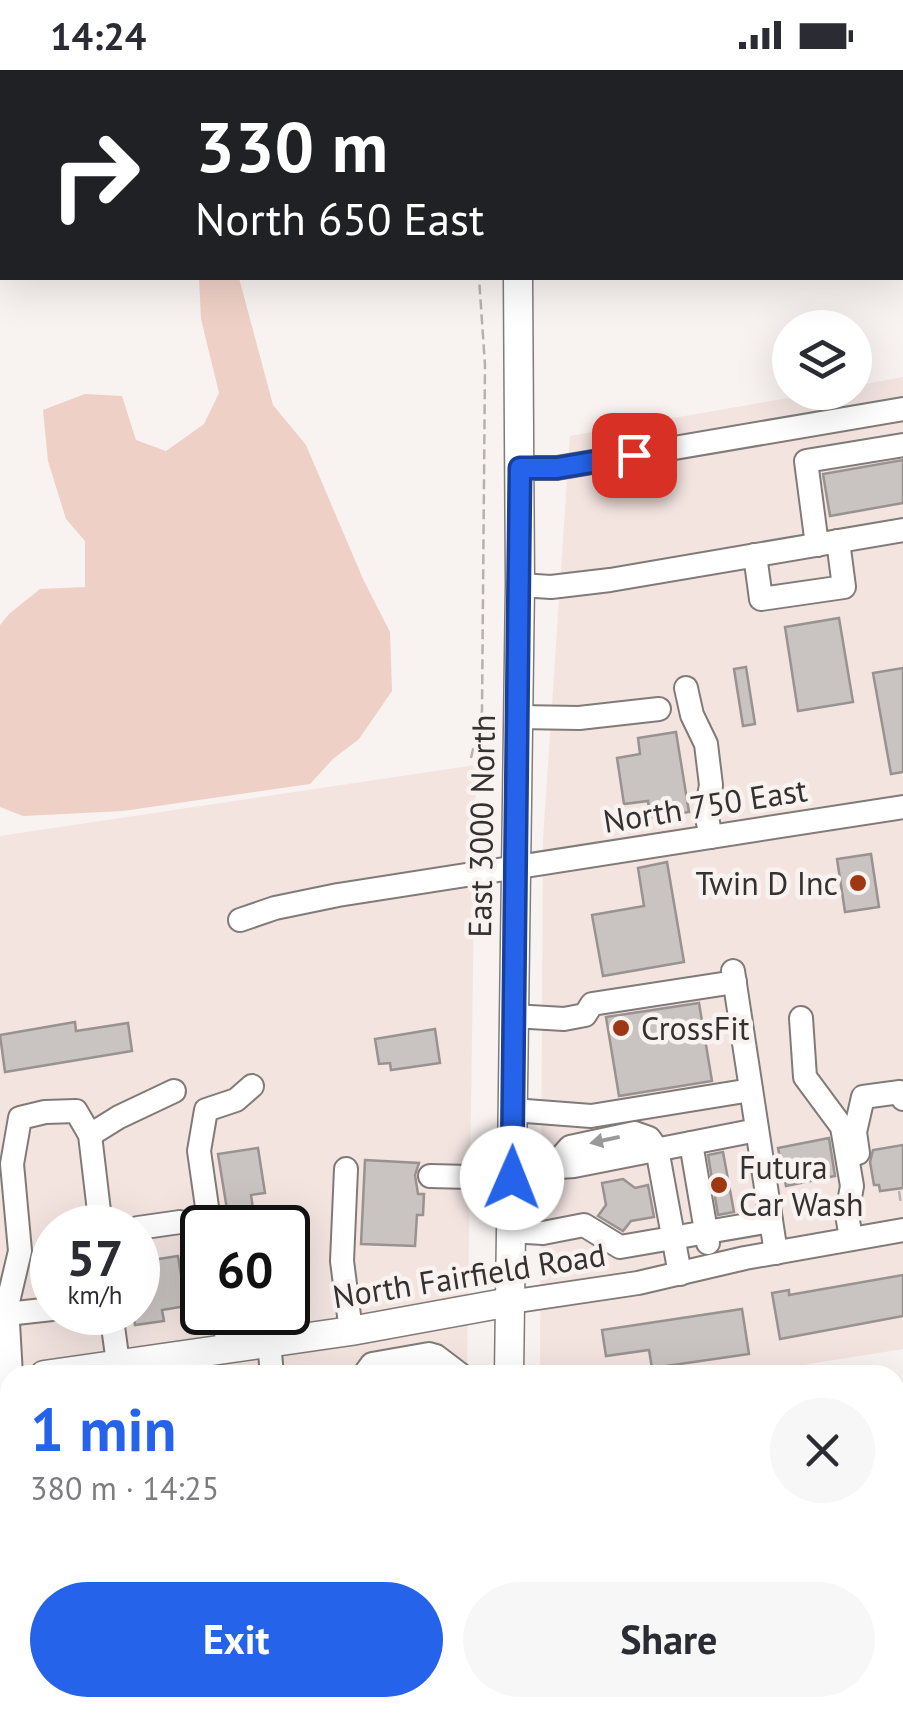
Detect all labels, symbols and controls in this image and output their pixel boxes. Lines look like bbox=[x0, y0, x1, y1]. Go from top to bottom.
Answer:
text: 14:24 bbox=[50, 11, 146, 60]
text: 330 m bbox=[195, 101, 388, 191]
icon: right bbox=[30, 110, 160, 240]
text: North 650 East bbox=[195, 189, 484, 247]
map controls bbox=[772, 310, 872, 410]
button: layers bbox=[772, 310, 872, 410]
pin bbox=[592, 413, 677, 498]
icon: arrive bbox=[607, 428, 662, 483]
street label: East 3000 North bbox=[458, 714, 504, 938]
street label: North 750 East bbox=[600, 768, 810, 842]
place label: Twin D Inc bbox=[695, 862, 838, 904]
marker: Twin D Inc bbox=[847, 872, 869, 894]
place label: CrossFit bbox=[641, 1007, 750, 1049]
marker: CrossFit bbox=[610, 1017, 632, 1039]
position arrow bbox=[460, 1126, 564, 1230]
one-way arrow bbox=[589, 1132, 620, 1148]
place label: Futura Car Wash bbox=[739, 1146, 863, 1225]
marker: Futura Car Wash bbox=[708, 1174, 730, 1196]
speed limit sign: 60 bbox=[180, 1205, 310, 1335]
text: 57 bbox=[67, 1225, 123, 1290]
street label: North Fairfield Road bbox=[330, 1233, 608, 1317]
text: km/h bbox=[68, 1279, 122, 1311]
text: 1 min bbox=[30, 1390, 176, 1468]
button: close bbox=[770, 1398, 875, 1503]
text: 380 m · 14:25 bbox=[30, 1467, 219, 1509]
button: Exit bbox=[30, 1582, 443, 1697]
button: Share bbox=[463, 1582, 875, 1697]

